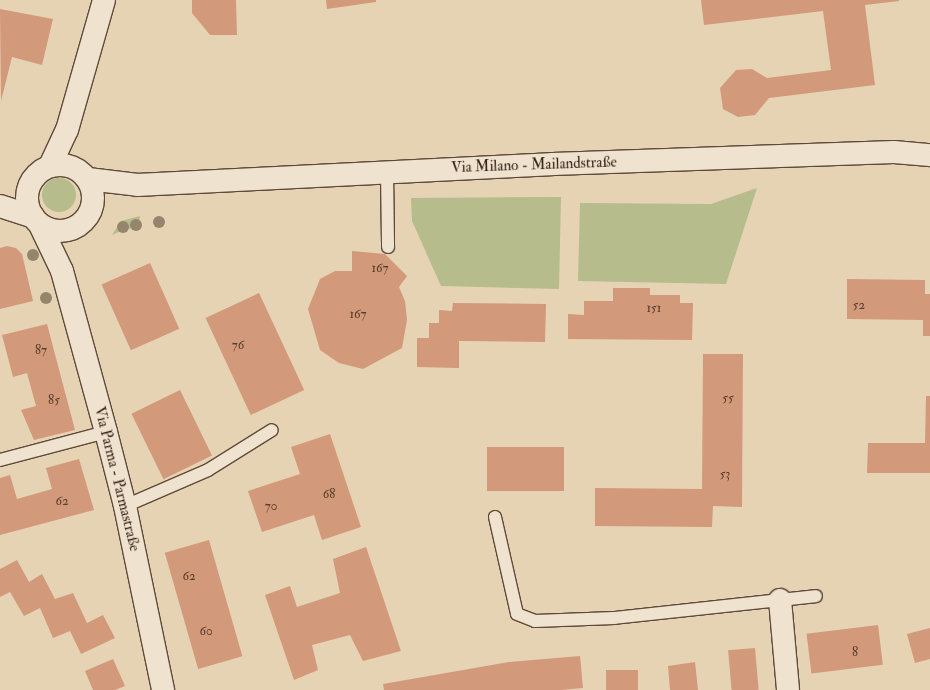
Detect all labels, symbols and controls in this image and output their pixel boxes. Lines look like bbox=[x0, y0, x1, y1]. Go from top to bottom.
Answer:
street label: Via Milano - Mailandstraße bbox=[451, 153, 617, 177]
house number: 167 bbox=[371, 260, 389, 276]
house number: 52 bbox=[853, 297, 865, 313]
house number: 151 bbox=[647, 300, 661, 316]
house number: 167 bbox=[349, 306, 367, 322]
house number: 76 bbox=[232, 337, 244, 353]
house number: 87 bbox=[35, 342, 47, 358]
house number: 55 bbox=[722, 390, 734, 406]
house number: 85 bbox=[48, 392, 60, 408]
street label: Via Parma - Parmastraße bbox=[90, 405, 144, 553]
house number: 53 bbox=[720, 466, 730, 482]
house number: 68 bbox=[323, 486, 335, 502]
house number: 62 bbox=[55, 493, 69, 509]
house number: 70 bbox=[265, 498, 277, 514]
house number: 62 bbox=[182, 568, 196, 584]
house number: 60 bbox=[199, 623, 213, 639]
house number: 8 bbox=[852, 644, 858, 660]

